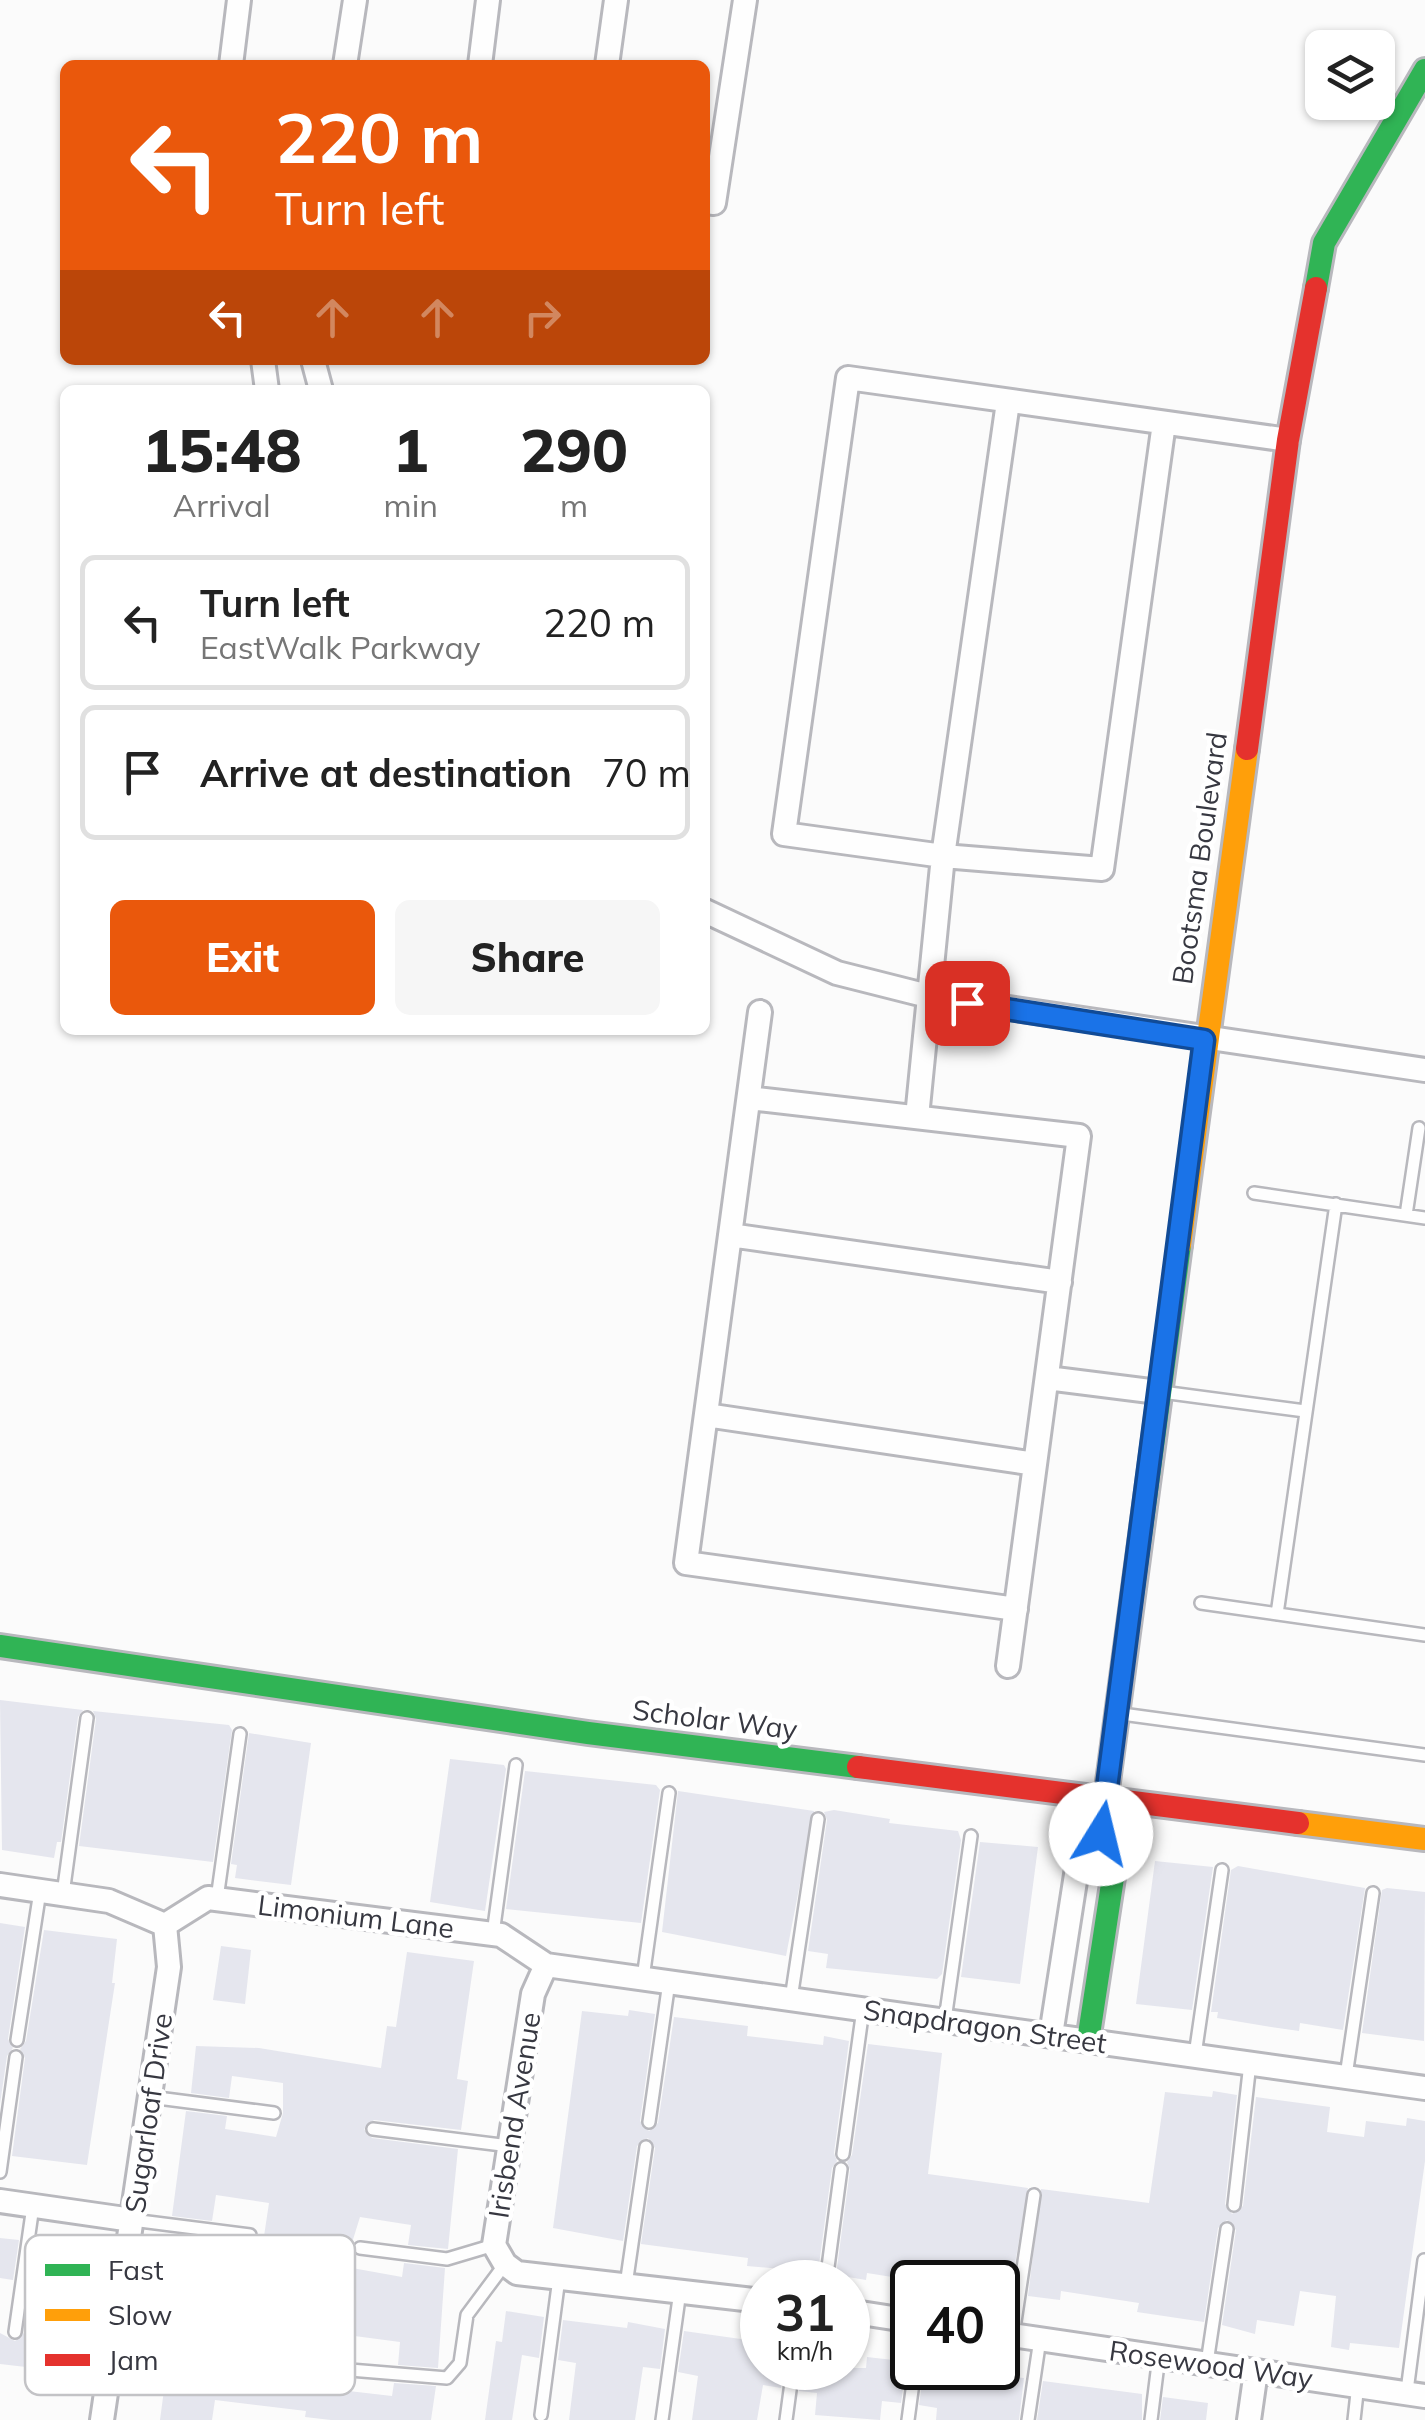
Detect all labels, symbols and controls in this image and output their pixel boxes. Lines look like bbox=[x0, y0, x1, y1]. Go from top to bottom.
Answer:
map controls bbox=[1305, 30, 1395, 120]
button: layers bbox=[1305, 30, 1395, 120]
text: 220 m bbox=[275, 93, 483, 181]
icon: left bbox=[110, 100, 240, 230]
text: Turn left bbox=[275, 180, 444, 236]
icon: left bbox=[200, 290, 255, 345]
icon: ahead bbox=[305, 290, 360, 345]
icon: ahead bbox=[410, 290, 465, 345]
icon: right bbox=[515, 290, 570, 345]
text: 15:48 bbox=[142, 412, 302, 487]
text: 1 bbox=[393, 412, 429, 487]
text: 290 bbox=[520, 412, 628, 487]
text: Arrival bbox=[173, 485, 271, 525]
text: min bbox=[384, 485, 438, 525]
text: m bbox=[560, 485, 588, 525]
text: Turn left bbox=[200, 579, 350, 627]
icon: left bbox=[115, 595, 170, 650]
text: 220 m bbox=[543, 599, 655, 647]
text: EastWalk Parkway bbox=[200, 627, 480, 667]
street label: Bootsma Boulevard bbox=[1164, 730, 1234, 986]
icon: arrive bbox=[115, 745, 170, 800]
text: Arrive at destination bbox=[200, 749, 572, 797]
text: 70 m bbox=[602, 749, 691, 797]
button: Exit bbox=[110, 900, 375, 1015]
button: Share bbox=[395, 900, 660, 1015]
pin bbox=[925, 961, 1010, 1046]
icon: arrive bbox=[940, 976, 995, 1031]
street label: Scholar Way bbox=[631, 1692, 799, 1746]
position arrow bbox=[1049, 1782, 1153, 1886]
street label: Limonium Lane bbox=[256, 1887, 456, 1945]
street label: Snapdragon Street bbox=[861, 1992, 1109, 2060]
street label: Irisbend Avenue bbox=[480, 2010, 548, 2220]
street label: Sugarloaf Drive bbox=[117, 2011, 179, 2215]
legend bbox=[25, 2235, 355, 2395]
text: Fast bbox=[108, 2252, 164, 2287]
speed limit sign: 40 bbox=[890, 2260, 1020, 2390]
text: 31 bbox=[775, 2281, 835, 2344]
text: Slow bbox=[108, 2297, 172, 2332]
street label: Rosewood Way bbox=[1107, 2332, 1315, 2396]
text: km/h bbox=[777, 2335, 833, 2366]
text: Jam bbox=[108, 2342, 159, 2377]

